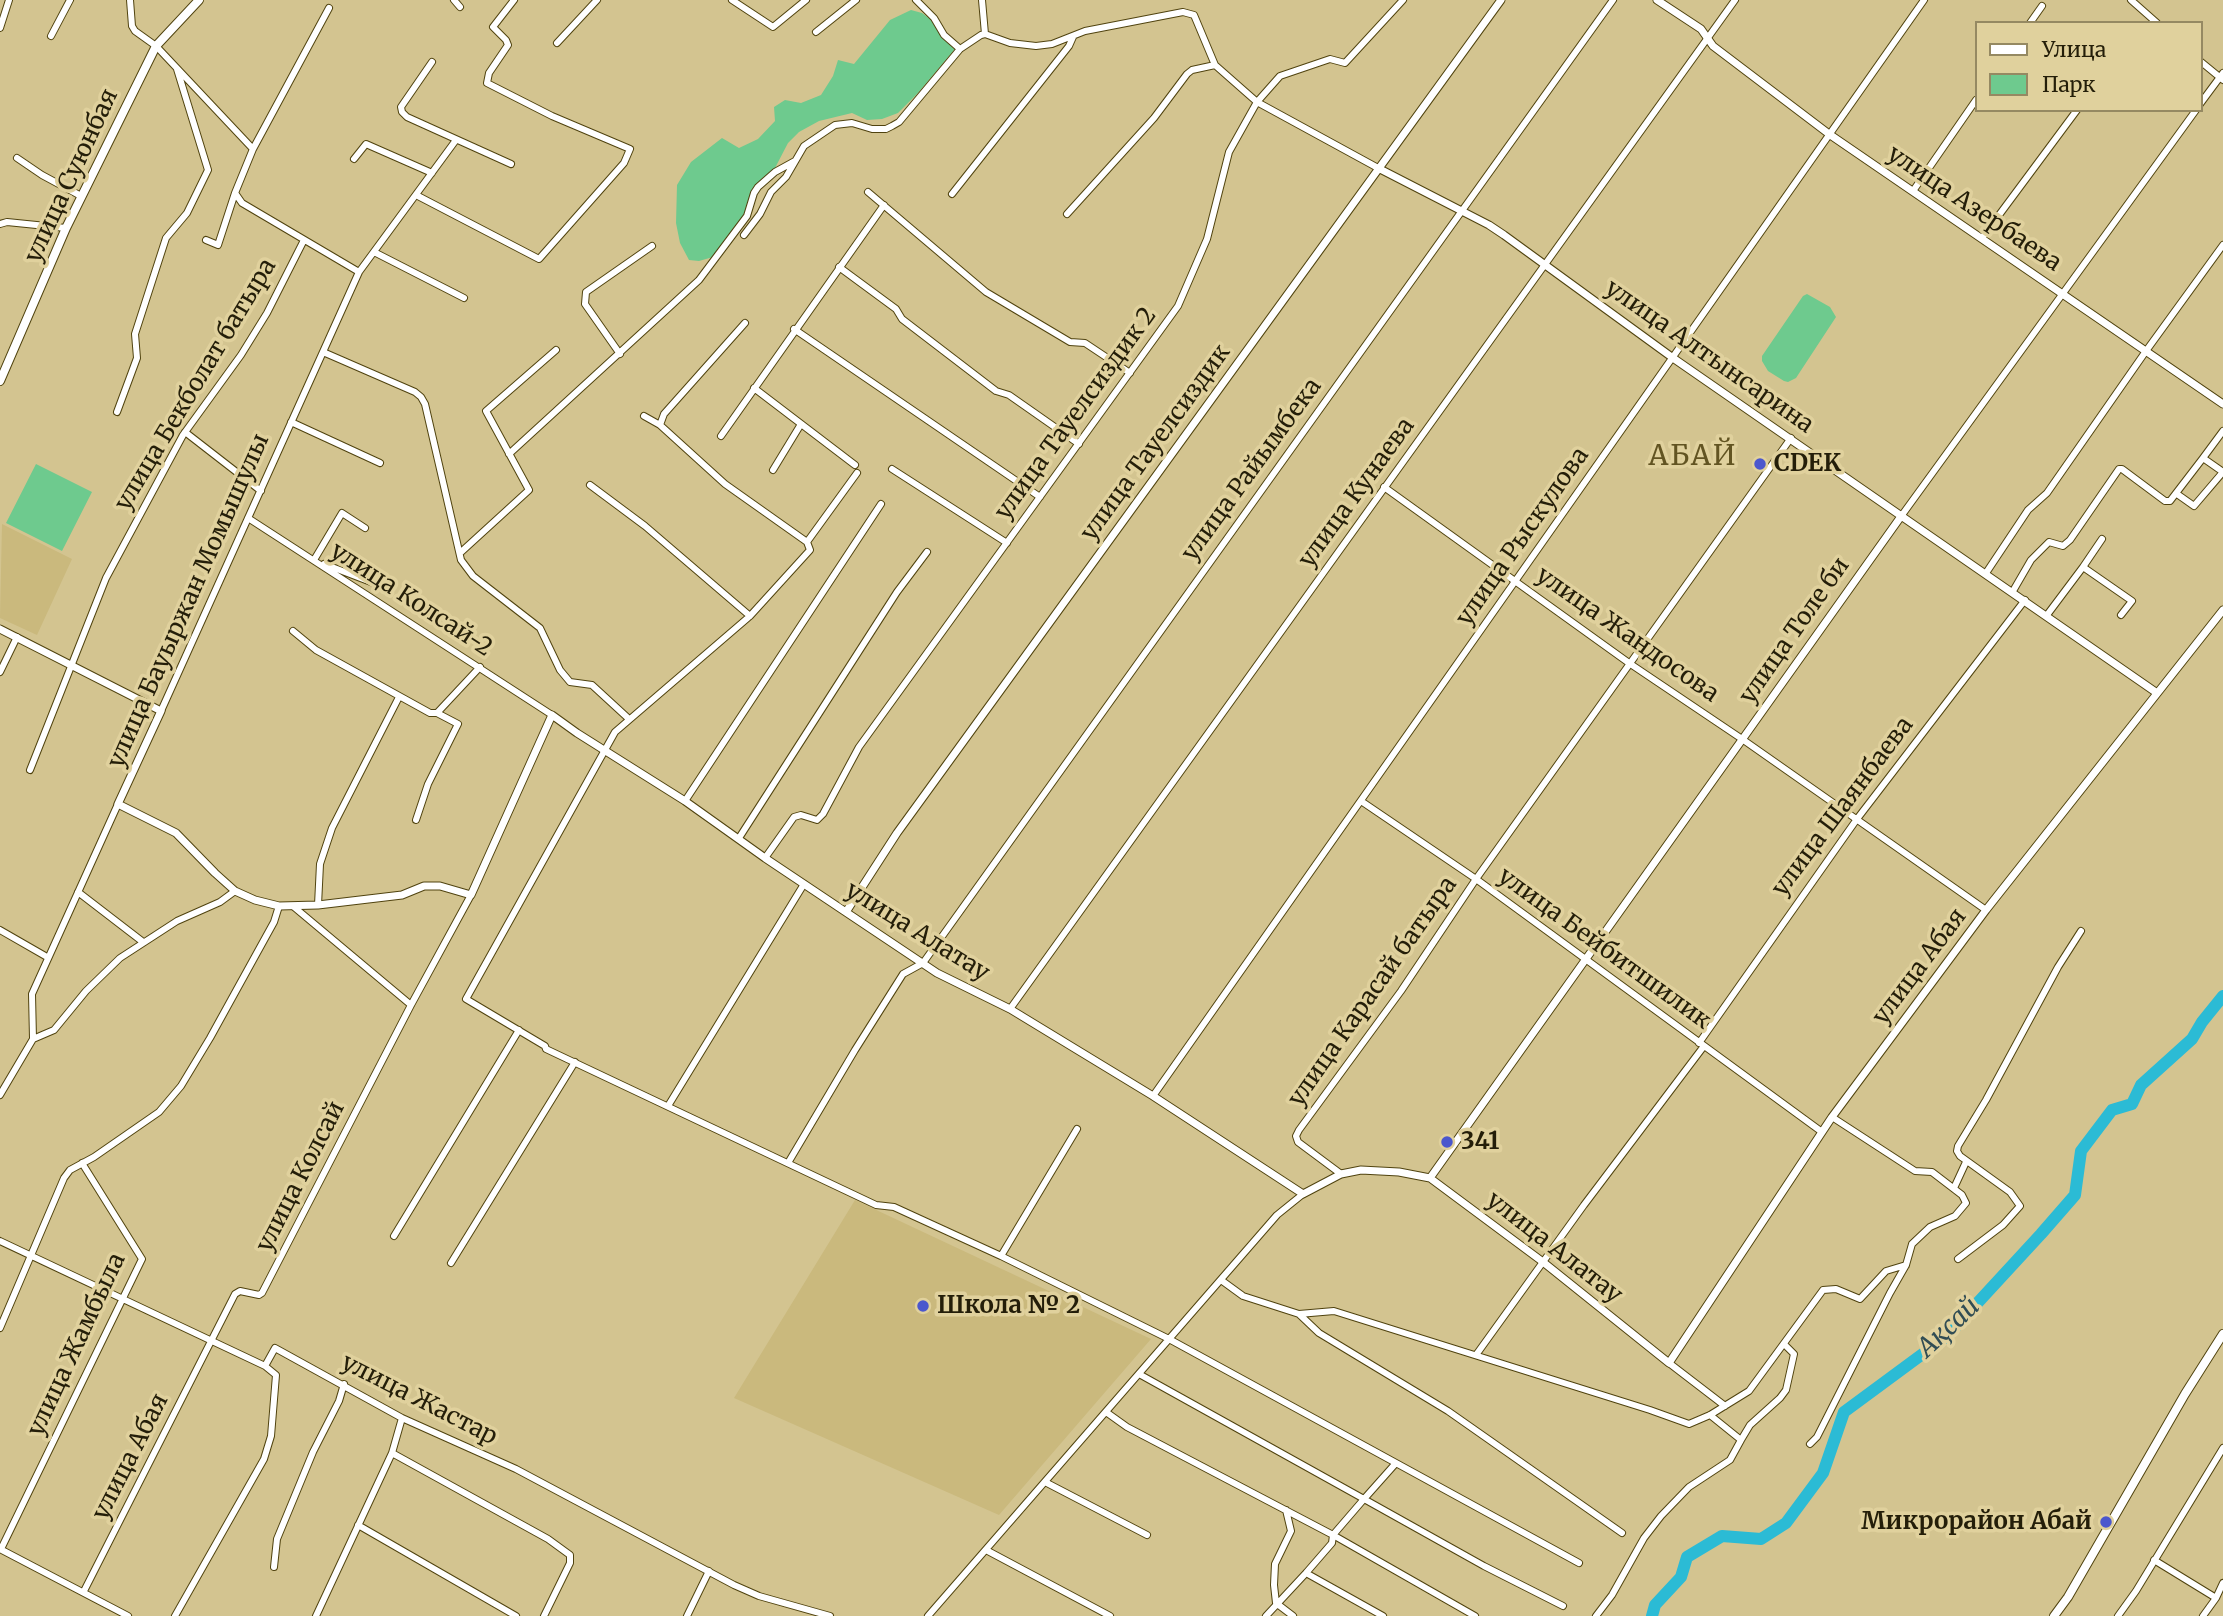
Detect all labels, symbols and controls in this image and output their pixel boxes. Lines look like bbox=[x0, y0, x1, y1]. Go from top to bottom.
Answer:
legend bbox=[1974, 21, 2202, 112]
text: Улица bbox=[2042, 36, 2106, 63]
text: Парк bbox=[2042, 71, 2096, 98]
street label: улица Суюнбая bbox=[19, 85, 125, 267]
street label: улица Азербаева bbox=[1881, 140, 2067, 278]
street label: улица Бекболат батыра bbox=[109, 254, 283, 516]
street label: улица Алтынсарина bbox=[1599, 274, 1819, 440]
street label: улица Тауелсиздик 2 bbox=[989, 302, 1163, 526]
street label: улица Тауелсиздик bbox=[1075, 339, 1237, 547]
street label: улица Райымбека bbox=[1176, 373, 1328, 567]
street label: улица Кунаева bbox=[1293, 413, 1421, 573]
street label: улица Бауыржан Момышулы bbox=[102, 429, 276, 773]
district label: АБАЙ bbox=[1649, 440, 1737, 474]
street label: улица Рыскулова bbox=[1451, 442, 1595, 632]
place label: CDEK bbox=[1774, 450, 1841, 478]
marker: CDEK bbox=[1752, 456, 1768, 472]
street label: улица Колсай-2 bbox=[325, 537, 497, 663]
street label: улица Толе би bbox=[1734, 552, 1856, 710]
street label: улица Жандосова bbox=[1530, 561, 1724, 709]
street label: улица Шаянбаева bbox=[1766, 712, 1920, 902]
street label: улица Бейбитшилик bbox=[1492, 862, 1716, 1036]
street label: улица Карасай батыра bbox=[1283, 872, 1463, 1112]
street label: улица Алатау bbox=[840, 876, 994, 988]
street label: улица Абая bbox=[1867, 903, 1973, 1031]
street label: улица Колсай bbox=[251, 1097, 351, 1257]
place label: 341 bbox=[1461, 1128, 1499, 1156]
marker: 341 bbox=[1439, 1134, 1455, 1150]
street label: улица Алатау bbox=[1480, 1186, 1628, 1310]
street label: улица Жамбыла bbox=[22, 1249, 132, 1441]
place label: Школа № 2 bbox=[937, 1292, 1080, 1320]
water label: Ақсай bbox=[1912, 1292, 1986, 1364]
marker: Школа № 2 bbox=[915, 1298, 931, 1314]
street label: улица Жастар bbox=[336, 1348, 502, 1452]
street label: улица Абая bbox=[87, 1389, 175, 1525]
place label: Микрорайон Абай bbox=[1861, 1508, 2092, 1536]
marker: Микрорайон Абай bbox=[2098, 1514, 2114, 1530]

